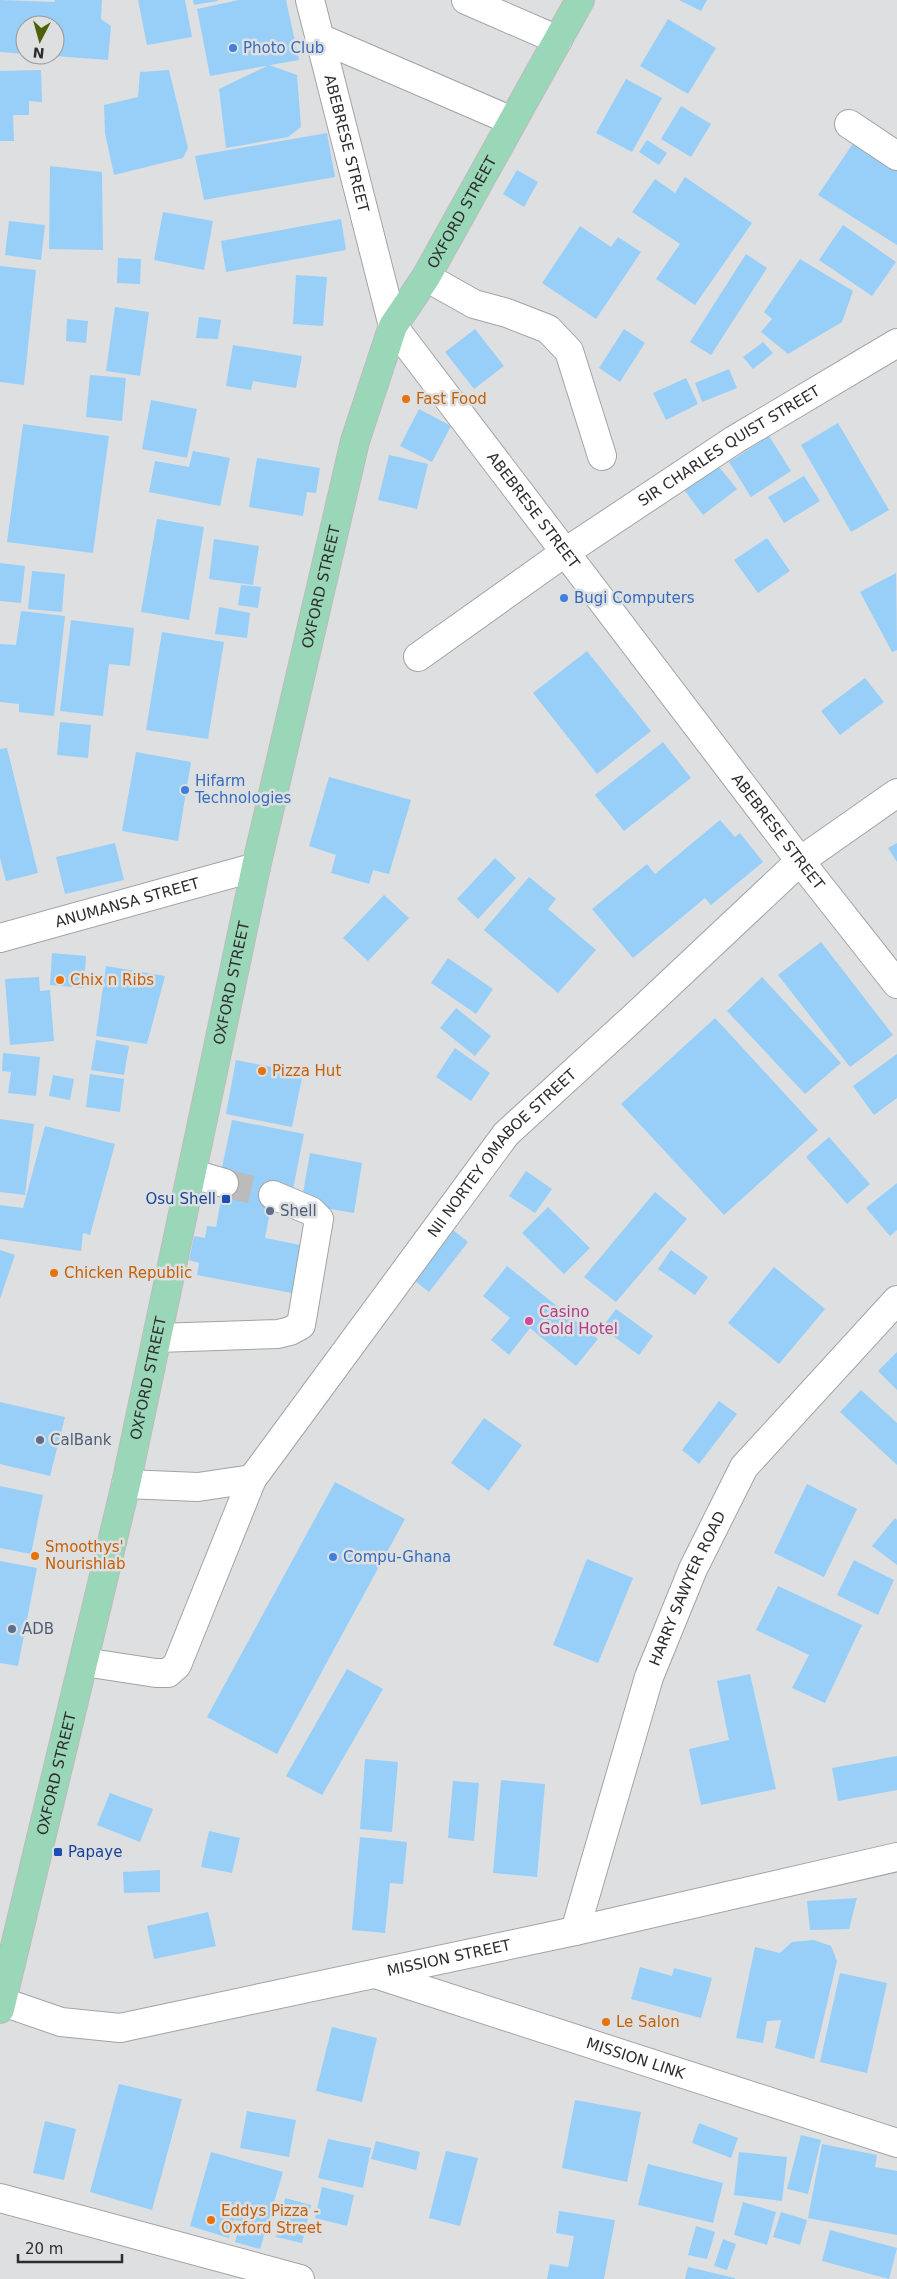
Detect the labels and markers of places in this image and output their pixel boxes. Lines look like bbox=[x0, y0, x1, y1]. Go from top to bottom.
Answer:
place label: Photo Club bbox=[243, 39, 324, 57]
marker: Photo Club bbox=[227, 42, 239, 54]
place label: Fast Food bbox=[416, 390, 487, 408]
marker: Fast Food bbox=[400, 393, 412, 405]
place label: Bugi Computers bbox=[574, 589, 695, 607]
marker: Bugi Computers bbox=[558, 592, 570, 604]
place label: Hifarm Technologies bbox=[194, 772, 292, 807]
marker: Hifarm Technologies bbox=[179, 784, 191, 796]
place label: Chix n Ribs bbox=[70, 971, 154, 989]
marker: Chix n Ribs bbox=[54, 974, 66, 986]
place label: Pizza Hut bbox=[272, 1062, 341, 1080]
marker: Pizza Hut bbox=[256, 1065, 268, 1077]
place label: Osu Shell bbox=[146, 1190, 216, 1208]
marker: Osu Shell bbox=[220, 1193, 232, 1205]
place label: Shell bbox=[280, 1202, 317, 1220]
marker: Shell bbox=[264, 1205, 276, 1217]
place label: Chicken Republic bbox=[64, 1264, 192, 1282]
marker: Chicken Republic bbox=[48, 1267, 60, 1279]
place label: Casino Gold Hotel bbox=[539, 1303, 618, 1338]
marker: Casino Gold Hotel bbox=[523, 1315, 535, 1327]
place label: CalBank bbox=[50, 1431, 112, 1449]
marker: CalBank bbox=[34, 1434, 46, 1446]
place label: Smoothys' Nourishlab bbox=[45, 1538, 125, 1573]
place label: Compu-Ghana bbox=[343, 1548, 451, 1566]
marker: Smoothys' Nourishlab bbox=[29, 1550, 41, 1562]
marker: Compu-Ghana bbox=[327, 1551, 339, 1563]
place label: ADB bbox=[22, 1620, 54, 1638]
marker: ADB bbox=[6, 1623, 18, 1635]
place label: Papaye bbox=[68, 1843, 122, 1861]
marker: Papaye bbox=[52, 1846, 64, 1858]
place label: Le Salon bbox=[616, 2013, 680, 2031]
marker: Le Salon bbox=[600, 2016, 612, 2028]
place label: Eddys Pizza - Oxford Street bbox=[221, 2202, 322, 2237]
marker: Eddys Pizza - Oxford Street bbox=[205, 2214, 217, 2226]

